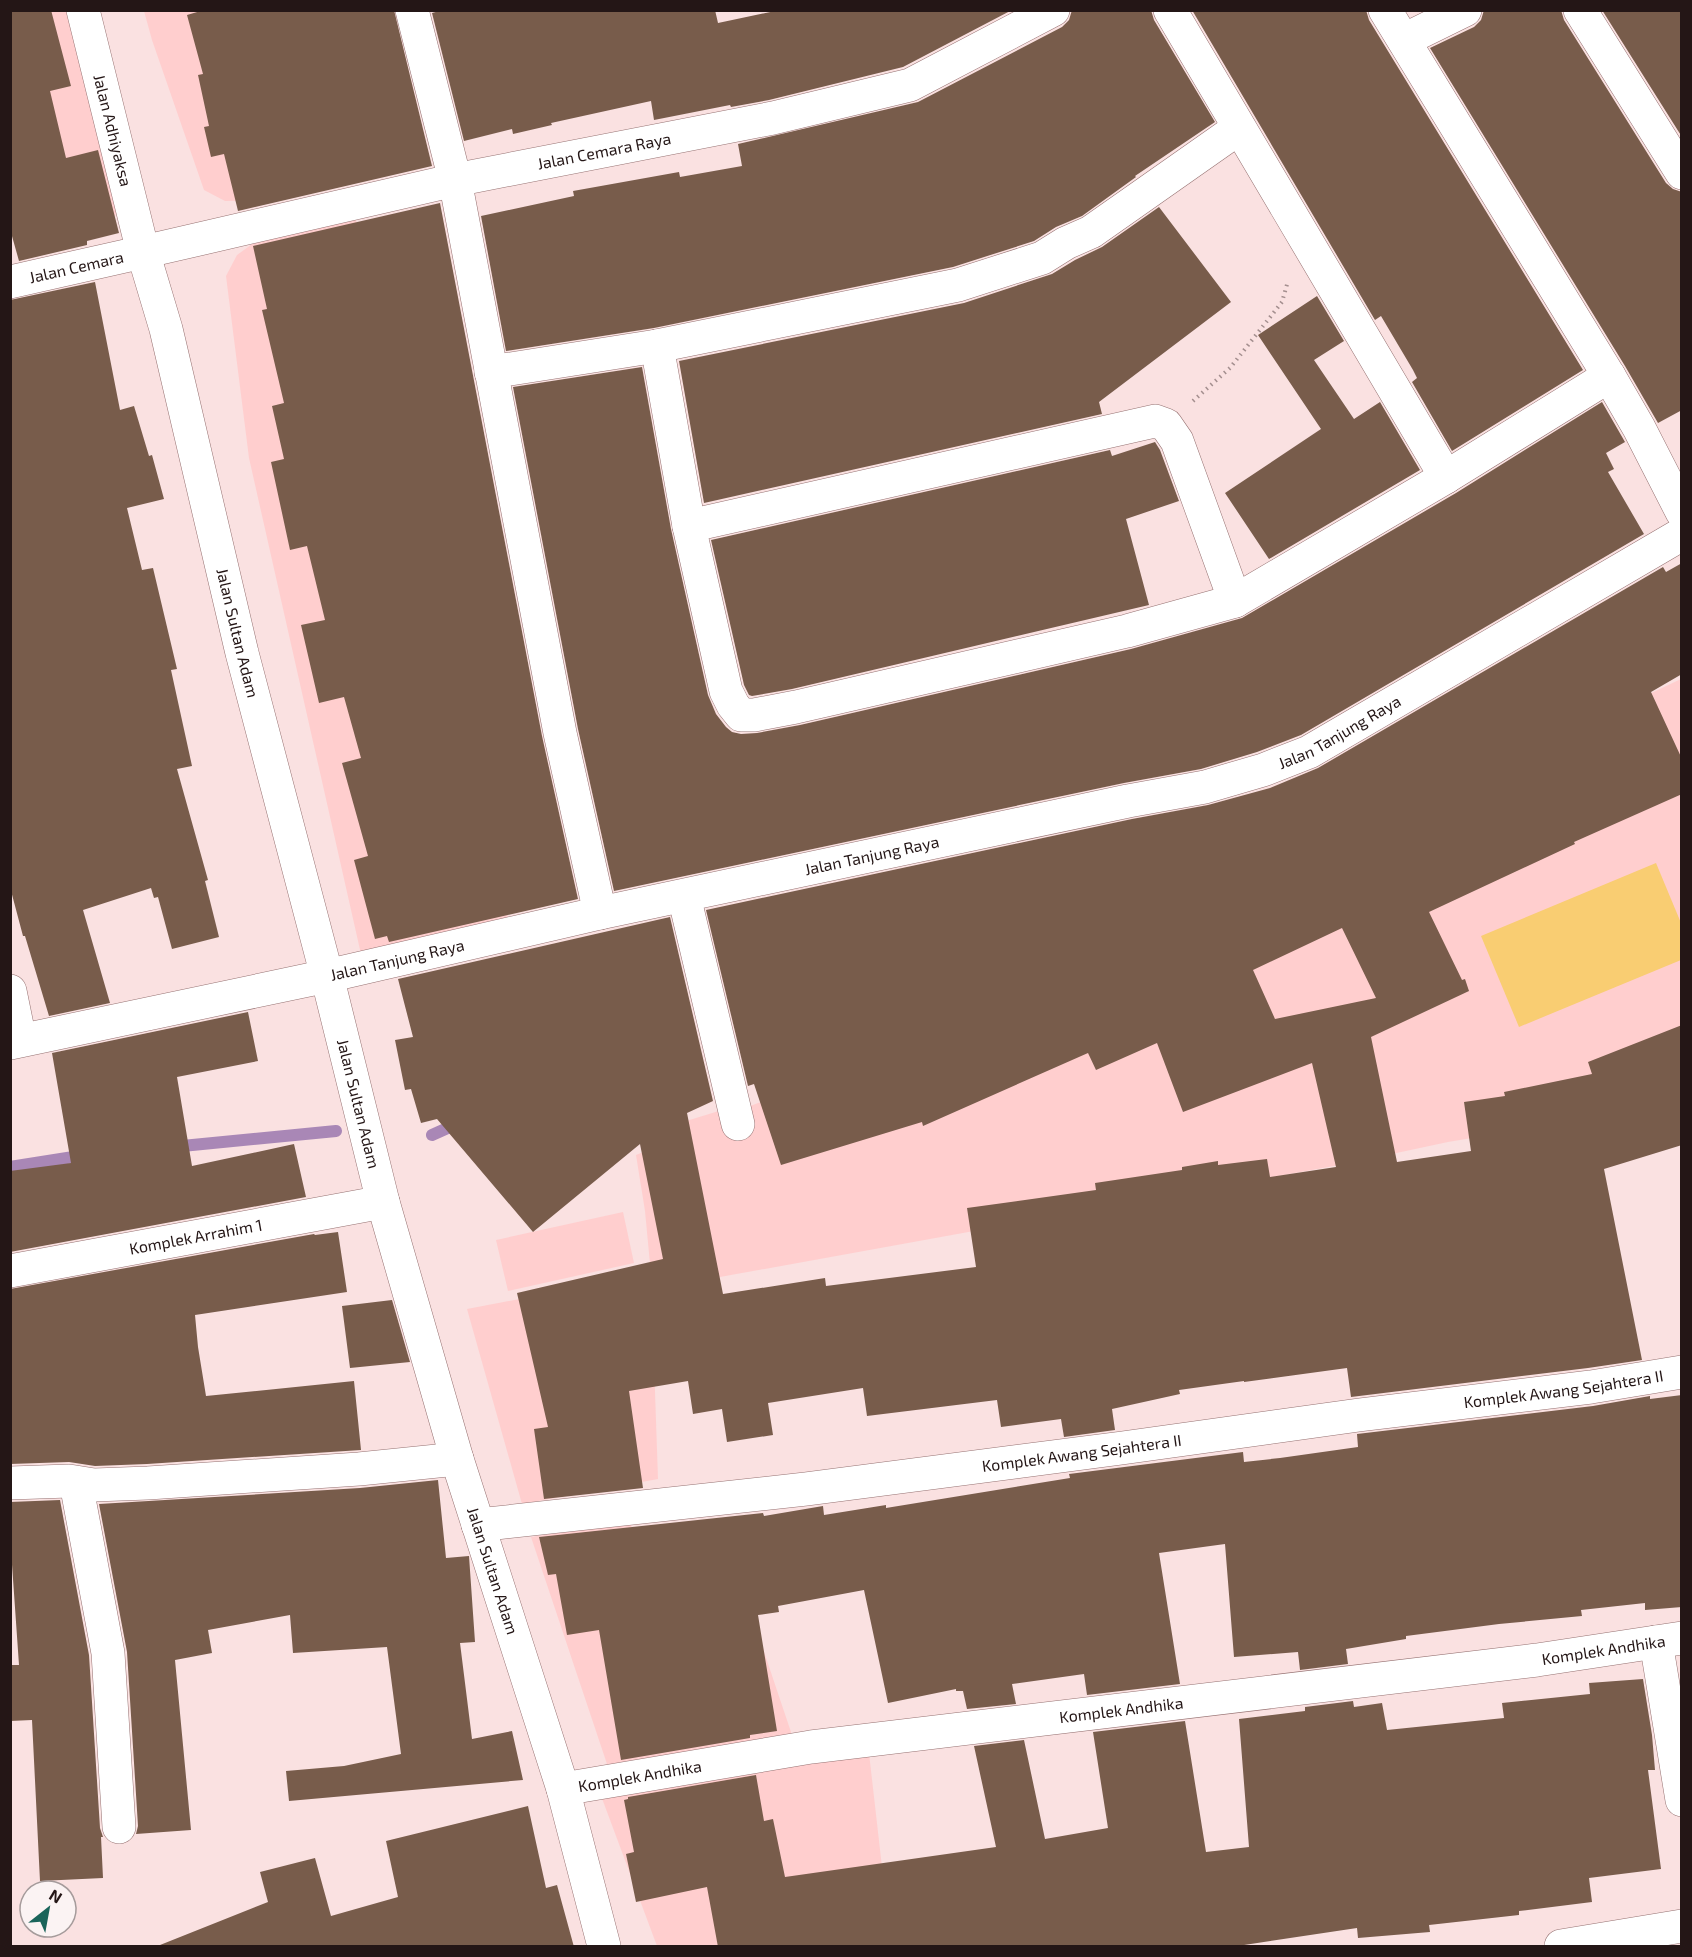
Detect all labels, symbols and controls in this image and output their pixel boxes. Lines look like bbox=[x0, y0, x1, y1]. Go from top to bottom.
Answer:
street label: Jalan Adhiyaksa bbox=[90, 72, 136, 188]
street label: Jalan Cemara Raya bbox=[535, 128, 672, 173]
street label: Jalan Cemara bbox=[27, 247, 125, 286]
street label: Jalan Sultan Adam bbox=[213, 566, 263, 700]
street label: Jalan Tanjung Raya bbox=[1275, 691, 1404, 772]
street label: Jalan Tanjung Raya bbox=[803, 831, 941, 878]
street label: Jalan Tanjung Raya bbox=[328, 935, 466, 984]
street label: Jalan Sultan Adam bbox=[334, 1037, 384, 1170]
street label: Komplek Arrahim 1 bbox=[128, 1215, 264, 1258]
street label: Komplek Awang Sejahtera II bbox=[1462, 1365, 1665, 1411]
street label: Komplek Awang Sejahtera II bbox=[981, 1430, 1183, 1475]
street label: Jalan Sultan Adam bbox=[464, 1504, 523, 1637]
street label: Komplek Andhika bbox=[1540, 1631, 1667, 1668]
street label: Komplek Andhika bbox=[1058, 1692, 1184, 1726]
street label: Komplek Andhika bbox=[577, 1756, 703, 1795]
north arrow bbox=[18, 1879, 78, 1939]
text: N bbox=[46, 1885, 66, 1907]

